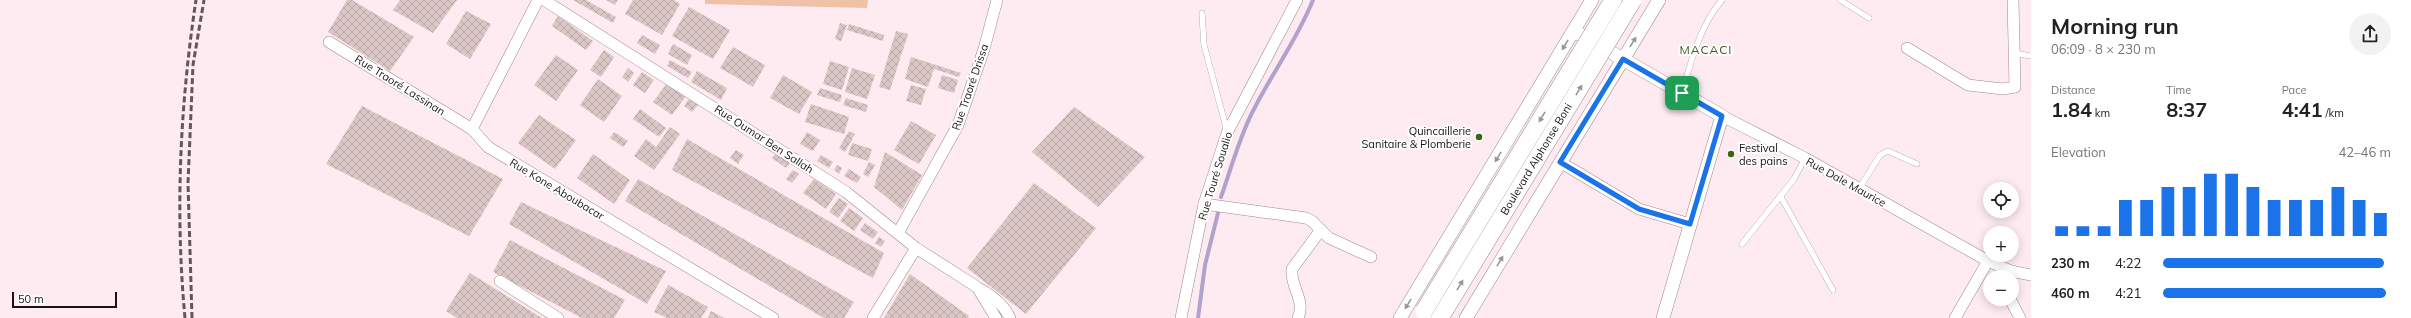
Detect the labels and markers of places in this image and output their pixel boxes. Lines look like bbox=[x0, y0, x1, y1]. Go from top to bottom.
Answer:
pin bbox=[1665, 76, 1699, 110]
place label: Quincaillerie Sanitaire & Plomberie bbox=[1361, 124, 1471, 151]
marker: Quincaillerie Sanitaire & Plomberie bbox=[1474, 132, 1484, 142]
place label: Festival des pains bbox=[1739, 141, 1788, 168]
marker: Festival des pains bbox=[1726, 149, 1736, 159]

